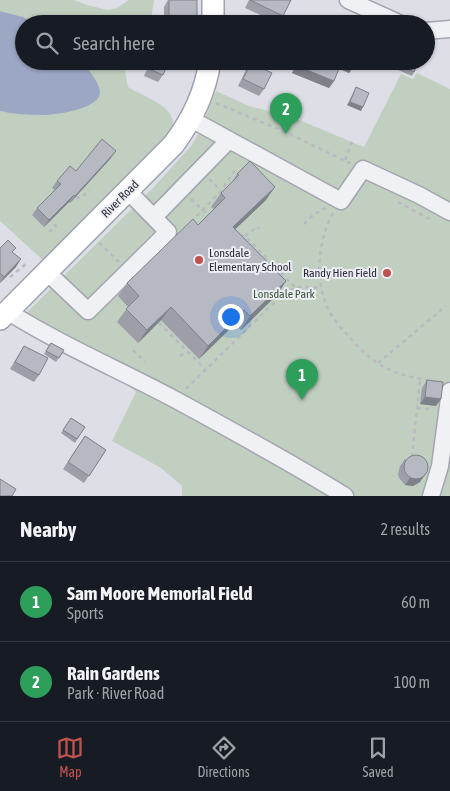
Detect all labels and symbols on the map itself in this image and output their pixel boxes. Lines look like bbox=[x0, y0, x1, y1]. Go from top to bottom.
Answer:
pin: 2 bbox=[270, 93, 302, 134]
street label: River Road bbox=[98, 177, 142, 221]
place label: Lonsdale Elementary School bbox=[209, 246, 292, 274]
marker: Lonsdale Elementary School bbox=[193, 254, 205, 266]
place label: Randy Hien Field bbox=[303, 266, 377, 280]
marker: Randy Hien Field bbox=[381, 267, 393, 279]
park label: Lonsdale Park bbox=[253, 287, 316, 301]
your location bbox=[218, 304, 244, 330]
pin: 1 bbox=[286, 359, 318, 400]

